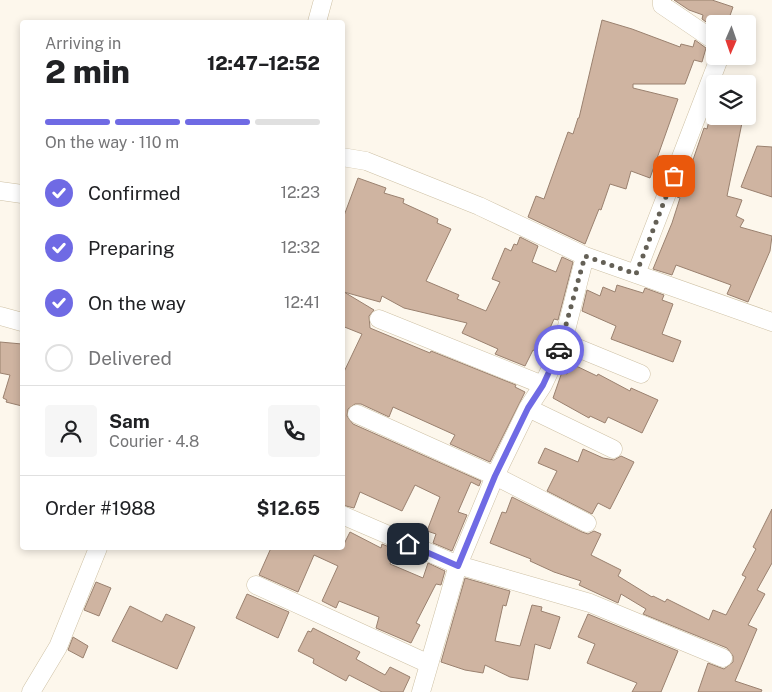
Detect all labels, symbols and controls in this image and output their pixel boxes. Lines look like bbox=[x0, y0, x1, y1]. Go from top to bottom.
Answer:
north arrow bbox=[706, 15, 756, 65]
map controls bbox=[706, 15, 756, 125]
text: Arriving in bbox=[45, 34, 121, 53]
text: 12:47–12:52 bbox=[207, 52, 320, 74]
text: 2 min bbox=[45, 53, 130, 90]
button: layers bbox=[706, 75, 756, 125]
text: On the way · 110 m bbox=[45, 133, 179, 152]
pin bbox=[653, 155, 695, 197]
icon: bag bbox=[660, 162, 688, 190]
icon: check bbox=[45, 179, 73, 207]
text: Confirmed bbox=[88, 182, 181, 204]
text: 12:23 bbox=[280, 183, 320, 202]
icon: check bbox=[45, 234, 73, 262]
text: Preparing bbox=[88, 237, 175, 259]
text: 12:32 bbox=[281, 238, 320, 257]
icon: check bbox=[45, 289, 73, 317]
text: On the way bbox=[88, 292, 186, 314]
text: 12:41 bbox=[284, 293, 320, 312]
courier bbox=[534, 325, 584, 375]
icon: car bbox=[545, 336, 573, 364]
text: Delivered bbox=[88, 347, 172, 369]
button: person bbox=[45, 405, 97, 457]
button: phone bbox=[268, 405, 320, 457]
text: Sam bbox=[109, 410, 150, 432]
text: Courier · 4.8 bbox=[109, 432, 199, 451]
text: Order #1988 bbox=[45, 497, 156, 519]
text: $12.65 bbox=[256, 497, 320, 519]
pin bbox=[387, 523, 429, 565]
icon: home bbox=[394, 530, 422, 558]

